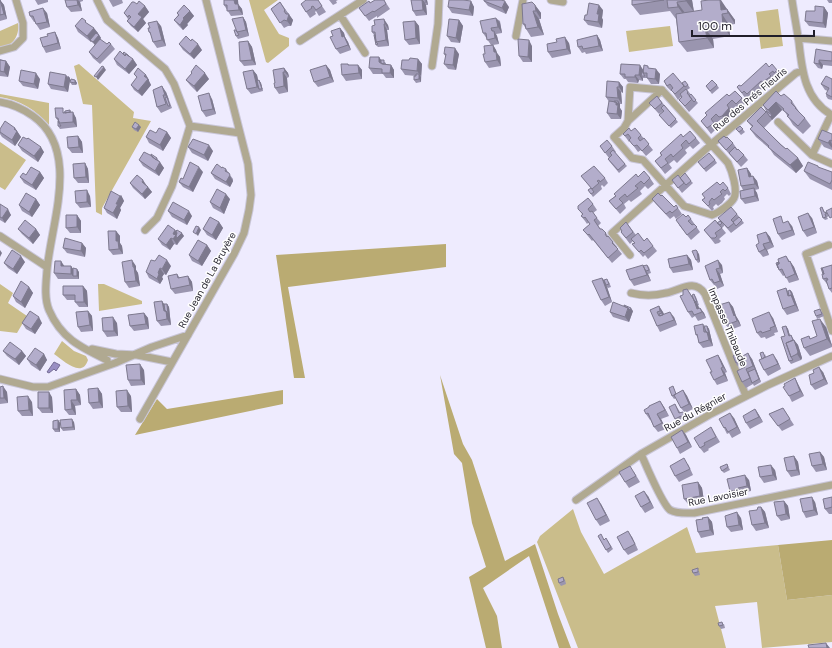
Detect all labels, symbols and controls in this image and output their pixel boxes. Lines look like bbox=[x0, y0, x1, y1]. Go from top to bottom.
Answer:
scale bar bbox=[692, 12, 814, 38]
text: 100 m bbox=[698, 18, 732, 34]
street label: Rue des Prés Fleuris bbox=[710, 64, 790, 134]
street label: Rue Jean de La Bruyère bbox=[175, 229, 239, 330]
street label: Impasse Thibaude bbox=[706, 286, 751, 369]
street label: Rue du Régnier bbox=[662, 389, 729, 434]
street label: Rue Lavoisier bbox=[687, 485, 749, 509]

